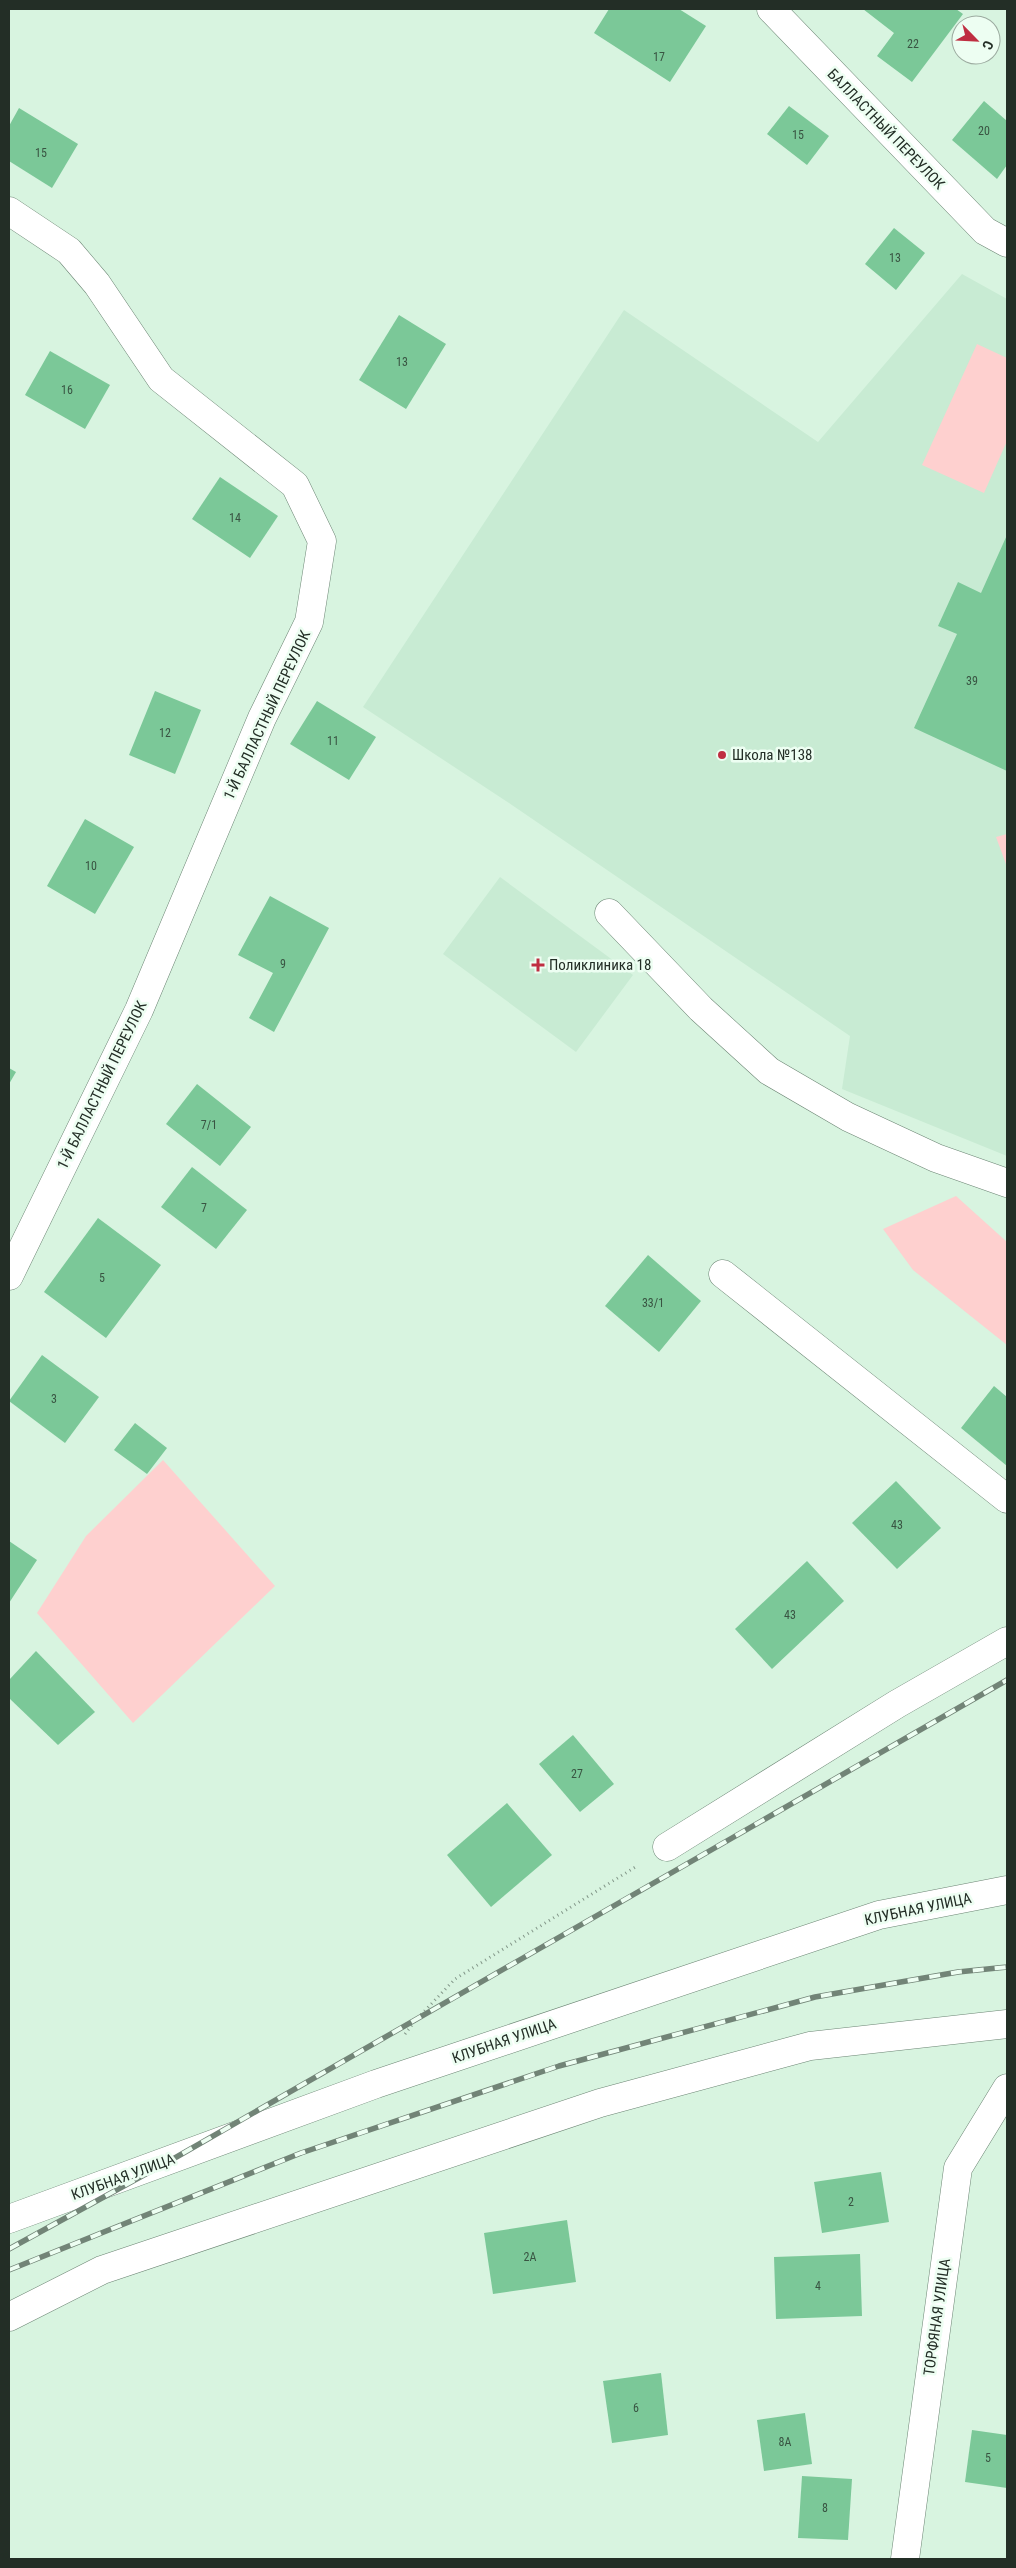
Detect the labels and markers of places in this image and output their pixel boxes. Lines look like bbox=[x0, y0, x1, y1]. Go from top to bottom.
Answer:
place label: Школа №138 bbox=[732, 746, 812, 764]
marker: Школа №138 bbox=[716, 749, 728, 761]
place label: Поликлиника 18 bbox=[549, 956, 651, 974]
marker: Поликлиника 18 bbox=[531, 958, 545, 972]

